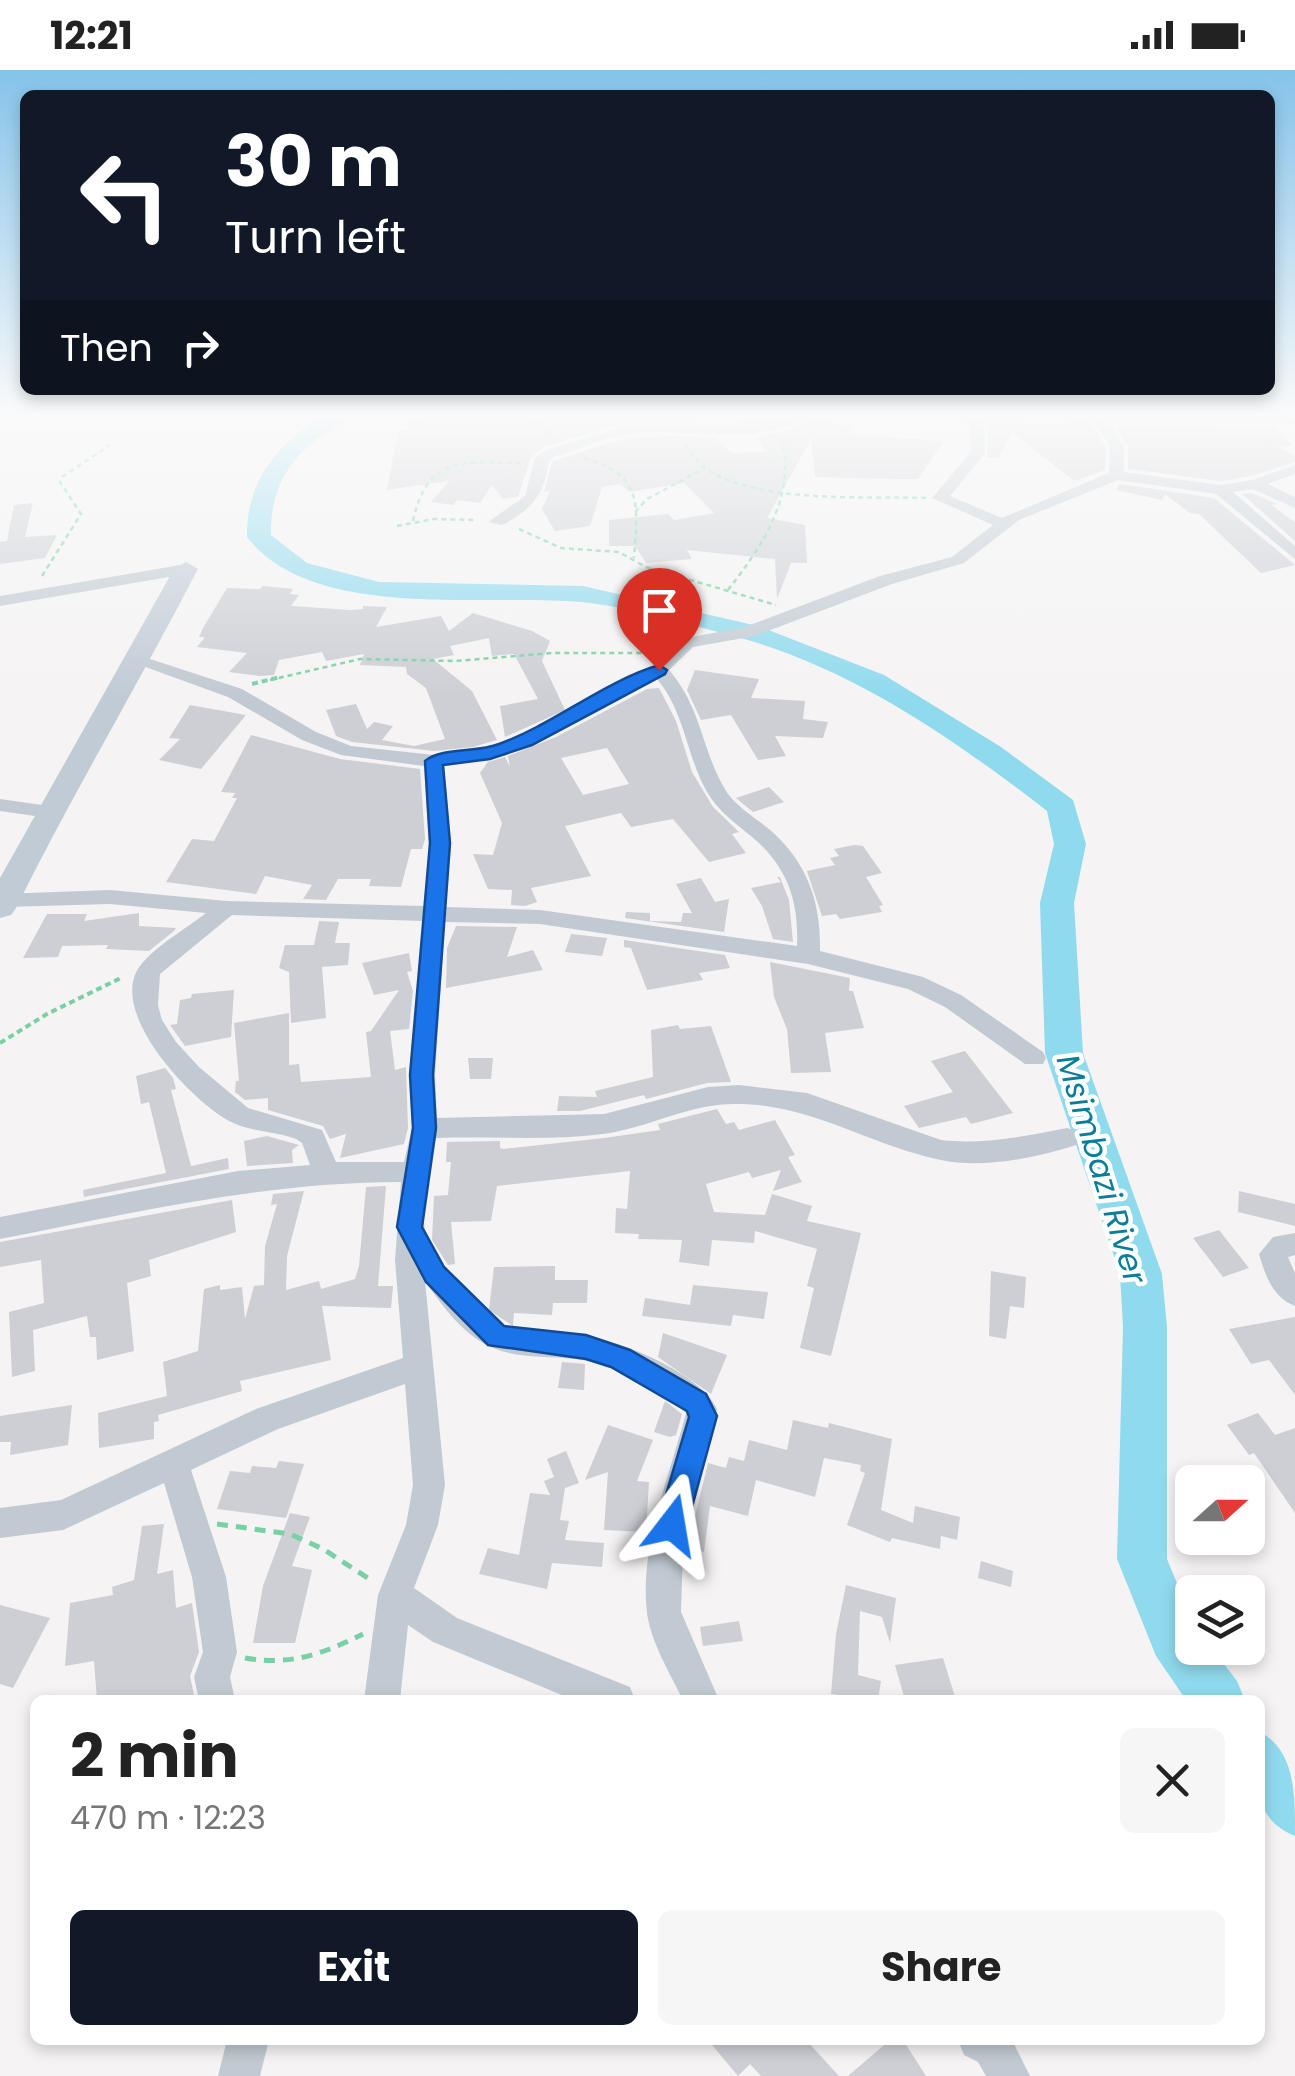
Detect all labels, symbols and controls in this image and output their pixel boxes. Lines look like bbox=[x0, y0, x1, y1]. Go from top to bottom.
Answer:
text: 12:21 bbox=[50, 9, 133, 62]
text: 30 m bbox=[225, 112, 402, 211]
icon: left bbox=[60, 130, 190, 260]
text: Turn left bbox=[225, 206, 406, 269]
icon: right bbox=[173, 320, 228, 375]
text: Then bbox=[60, 321, 153, 374]
pin bbox=[617, 568, 702, 671]
icon: arrive bbox=[632, 583, 687, 638]
water label: Msimbazi River bbox=[1046, 1049, 1159, 1290]
north arrow bbox=[1175, 1465, 1265, 1555]
map controls bbox=[1175, 1465, 1265, 1665]
position arrow bbox=[620, 1473, 724, 1577]
button: layers bbox=[1175, 1575, 1265, 1665]
text: 2 min bbox=[70, 1714, 239, 1798]
button: close bbox=[1120, 1728, 1225, 1833]
text: 470 m · 12:23 bbox=[70, 1795, 266, 1840]
button: Exit bbox=[70, 1910, 638, 2025]
button: Share bbox=[658, 1910, 1225, 2025]

